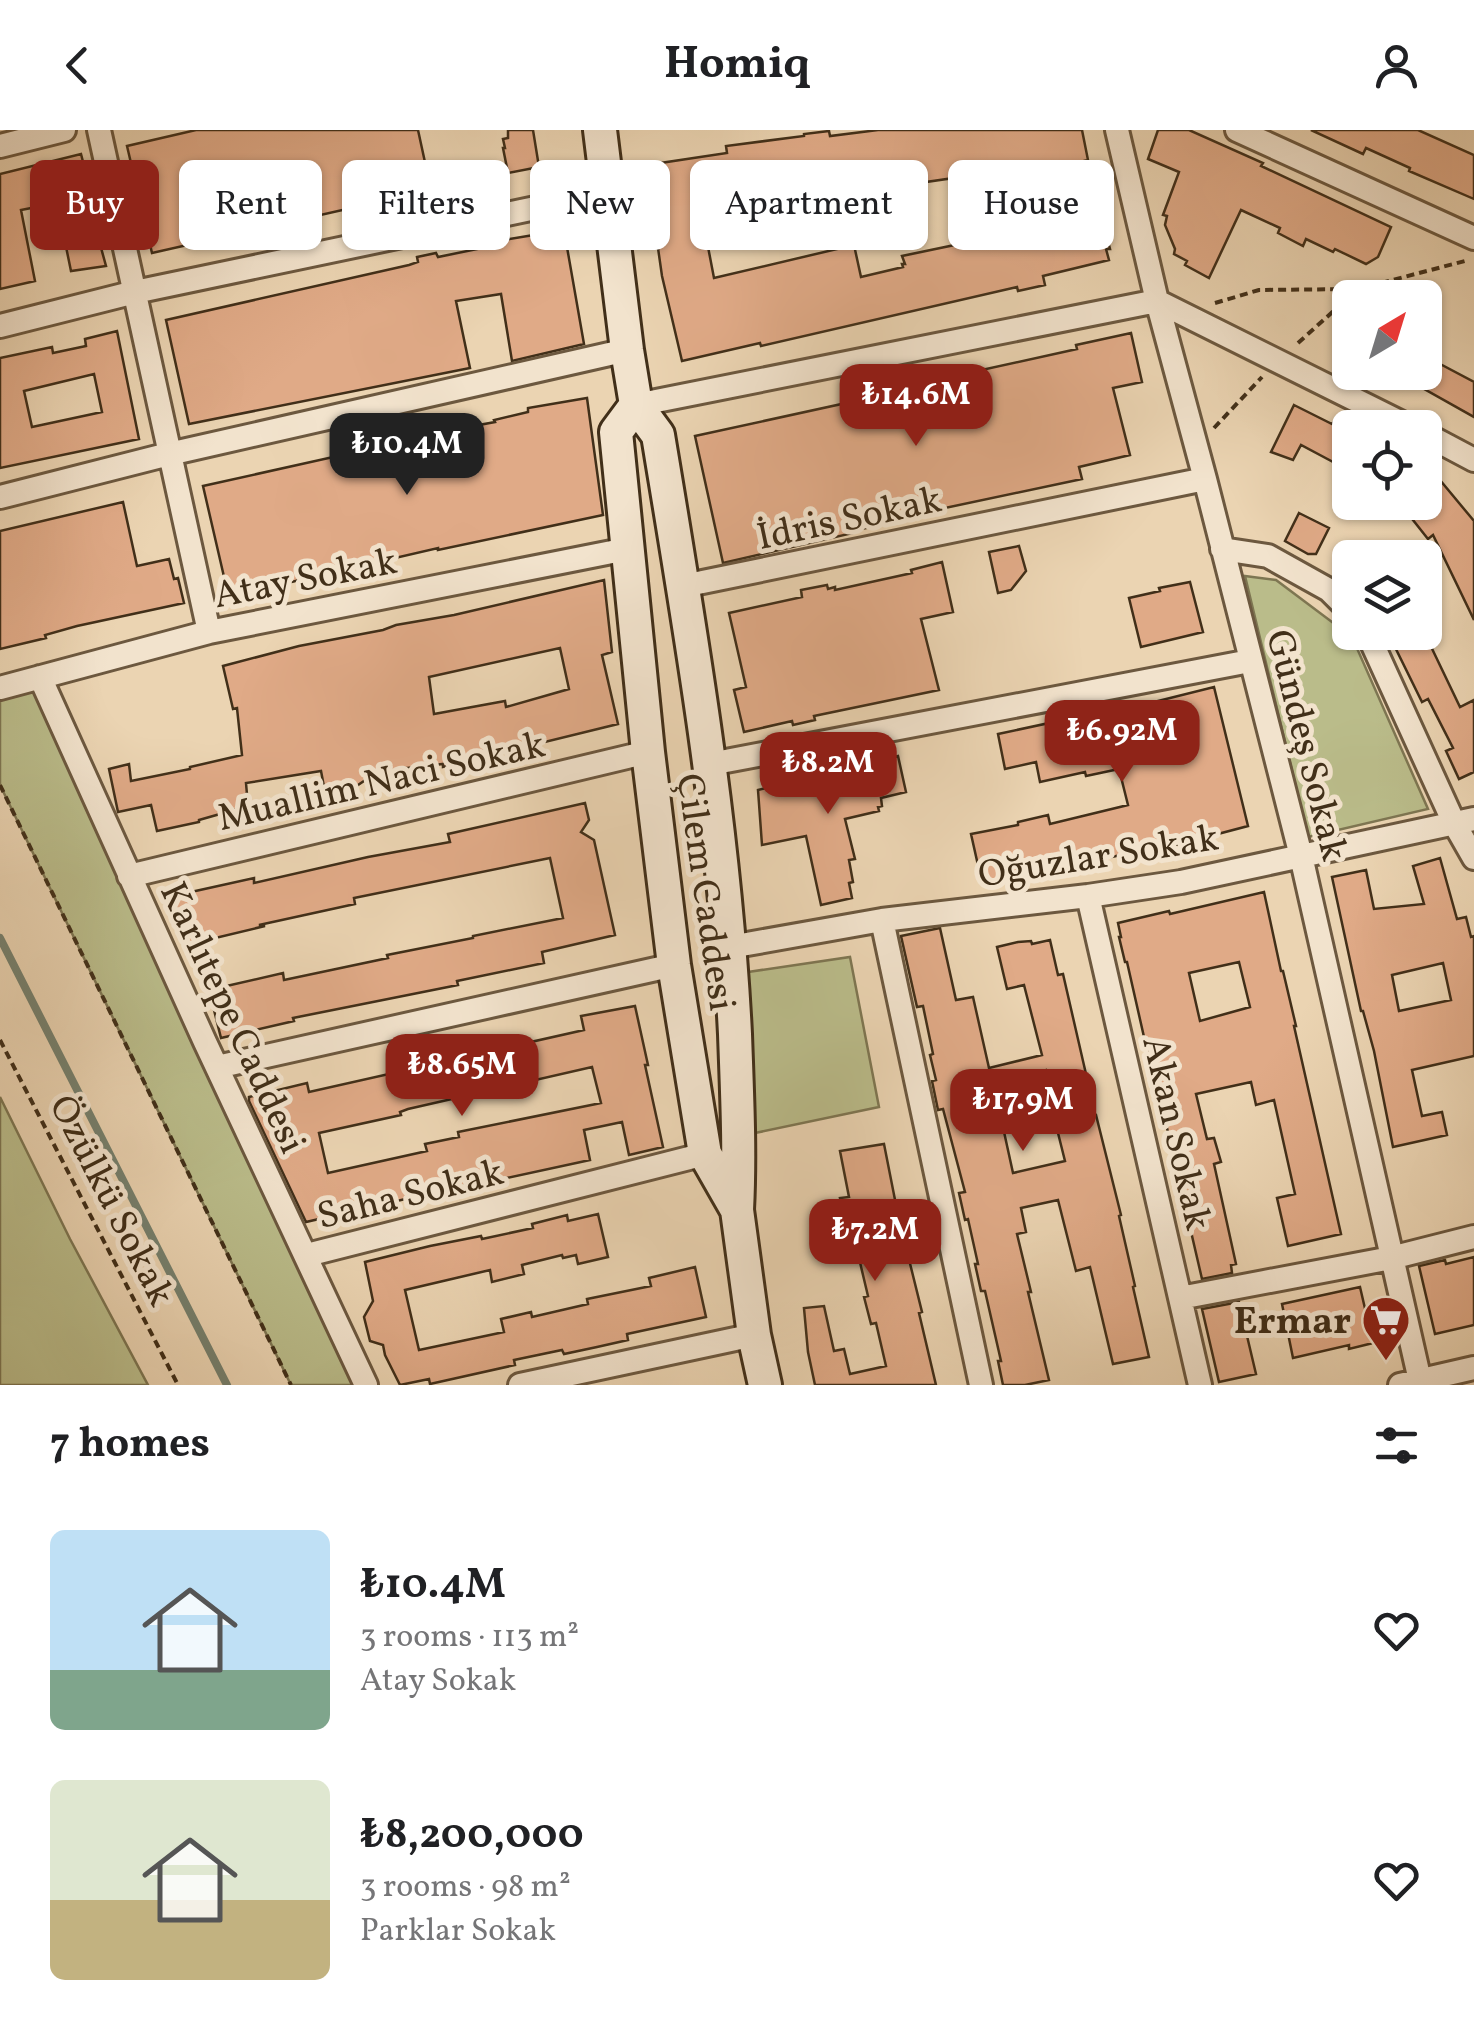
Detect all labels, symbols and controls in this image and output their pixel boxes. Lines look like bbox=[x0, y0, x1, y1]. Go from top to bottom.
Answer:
text: Homiq bbox=[664, 34, 810, 97]
icon: back bbox=[50, 38, 105, 93]
icon: person bbox=[1369, 38, 1424, 93]
chip: Buy bbox=[30, 160, 159, 250]
chip: Rent bbox=[179, 160, 322, 250]
chip: Filters bbox=[342, 160, 510, 250]
chip: New bbox=[530, 160, 670, 250]
chip: Apartment bbox=[690, 160, 928, 250]
chip: House bbox=[948, 160, 1114, 250]
north arrow bbox=[1332, 280, 1442, 390]
map controls bbox=[1332, 280, 1442, 650]
pin: ₺14.6M bbox=[835, 364, 997, 449]
text: ₺14.6M bbox=[862, 374, 970, 418]
button: locate bbox=[1332, 410, 1442, 520]
pin: ₺10.4M bbox=[326, 413, 488, 498]
text: ₺10.4M bbox=[352, 423, 462, 467]
street label: İdris Sokak bbox=[753, 475, 947, 566]
street label: Atay Sokak bbox=[210, 537, 402, 624]
button: layers bbox=[1332, 540, 1442, 650]
street label: Gündeş Sokak bbox=[1250, 625, 1359, 867]
pin: ₺6.92M bbox=[1041, 700, 1203, 785]
text: ₺6.92M bbox=[1067, 710, 1177, 754]
street label: Muallim Naci Sokak bbox=[213, 720, 551, 847]
pin: ₺8.2M bbox=[758, 732, 898, 817]
text: ₺8.2M bbox=[782, 742, 874, 786]
street label: Çilem Caddesi bbox=[661, 770, 746, 1015]
street label: Oğuzlar Sokak bbox=[975, 813, 1223, 904]
street label: Karlıtepe Caddesi bbox=[145, 874, 317, 1163]
street label: Akan Sokak bbox=[1127, 1031, 1223, 1236]
pin: ₺8.65M bbox=[381, 1034, 543, 1119]
text: ₺8.65M bbox=[408, 1044, 516, 1088]
pin: ₺17.9M bbox=[942, 1069, 1104, 1154]
text: ₺17.9M bbox=[972, 1079, 1074, 1123]
street label: Özülkü Sokak bbox=[34, 1087, 186, 1316]
street label: Saha Sokak bbox=[312, 1148, 510, 1245]
pin: ₺7.2M bbox=[805, 1199, 945, 1284]
text: ₺7.2M bbox=[831, 1209, 919, 1253]
supermarket icon: Ermar bbox=[1360, 1294, 1412, 1362]
place label: Ermar bbox=[1234, 1297, 1351, 1350]
text: 7 homes bbox=[50, 1416, 210, 1475]
icon: filters bbox=[1369, 1418, 1424, 1473]
text: ₺10.4M bbox=[360, 1557, 506, 1616]
icon: home bbox=[130, 1570, 250, 1690]
icon: heart bbox=[1369, 1603, 1424, 1658]
text: 3 rooms · 113 m² bbox=[360, 1616, 579, 1660]
text: Atay Sokak bbox=[360, 1660, 516, 1704]
text: ₺8,200,000 bbox=[360, 1807, 584, 1866]
icon: home bbox=[130, 1820, 250, 1940]
icon: heart bbox=[1369, 1853, 1424, 1908]
text: 3 rooms · 98 m² bbox=[360, 1866, 571, 1910]
text: Parklar Sokak bbox=[360, 1910, 556, 1954]

